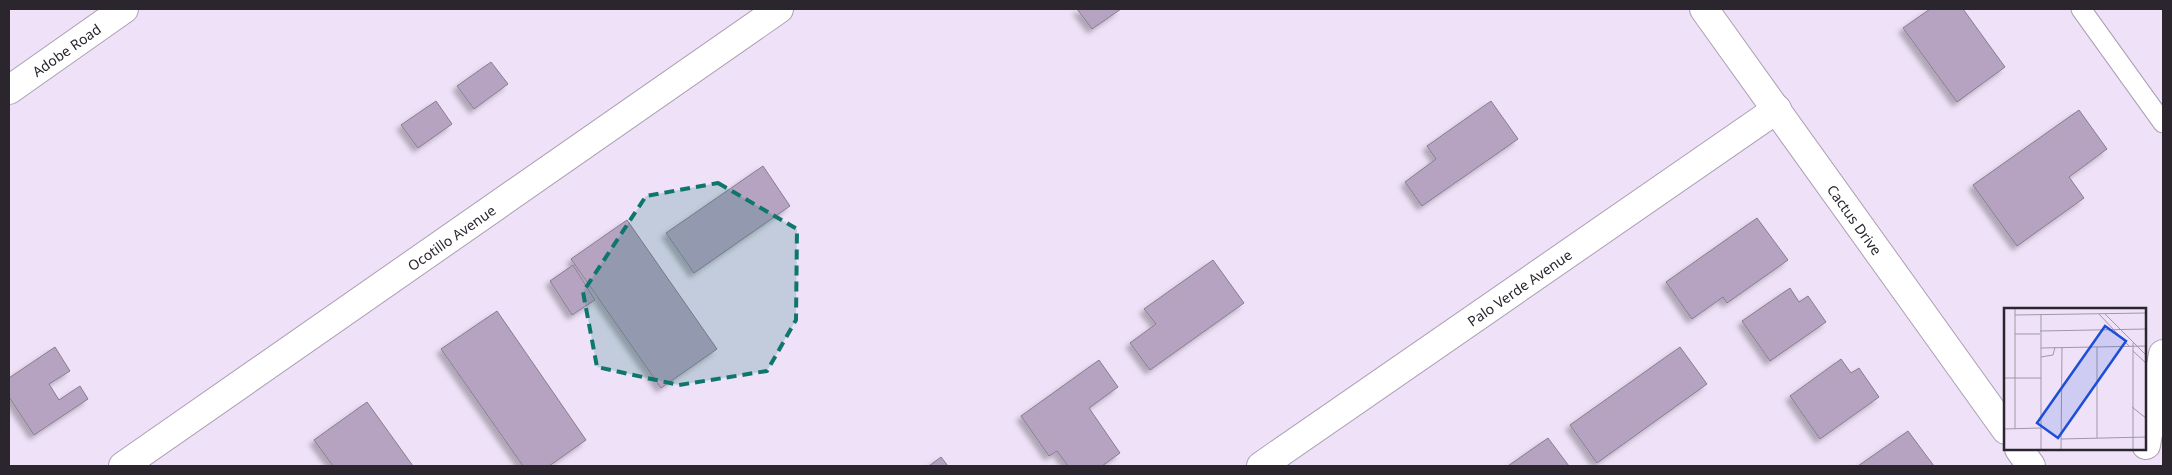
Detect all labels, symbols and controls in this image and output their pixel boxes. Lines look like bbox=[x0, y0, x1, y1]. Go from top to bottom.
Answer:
street label: Adobe Road bbox=[28, 19, 104, 80]
street label: Cactus Drive bbox=[1823, 181, 1887, 258]
street label: Ocotillo Avenue bbox=[403, 200, 499, 275]
street label: Palo Verde Avenue bbox=[1463, 244, 1575, 330]
inset map bbox=[2004, 308, 2147, 450]

